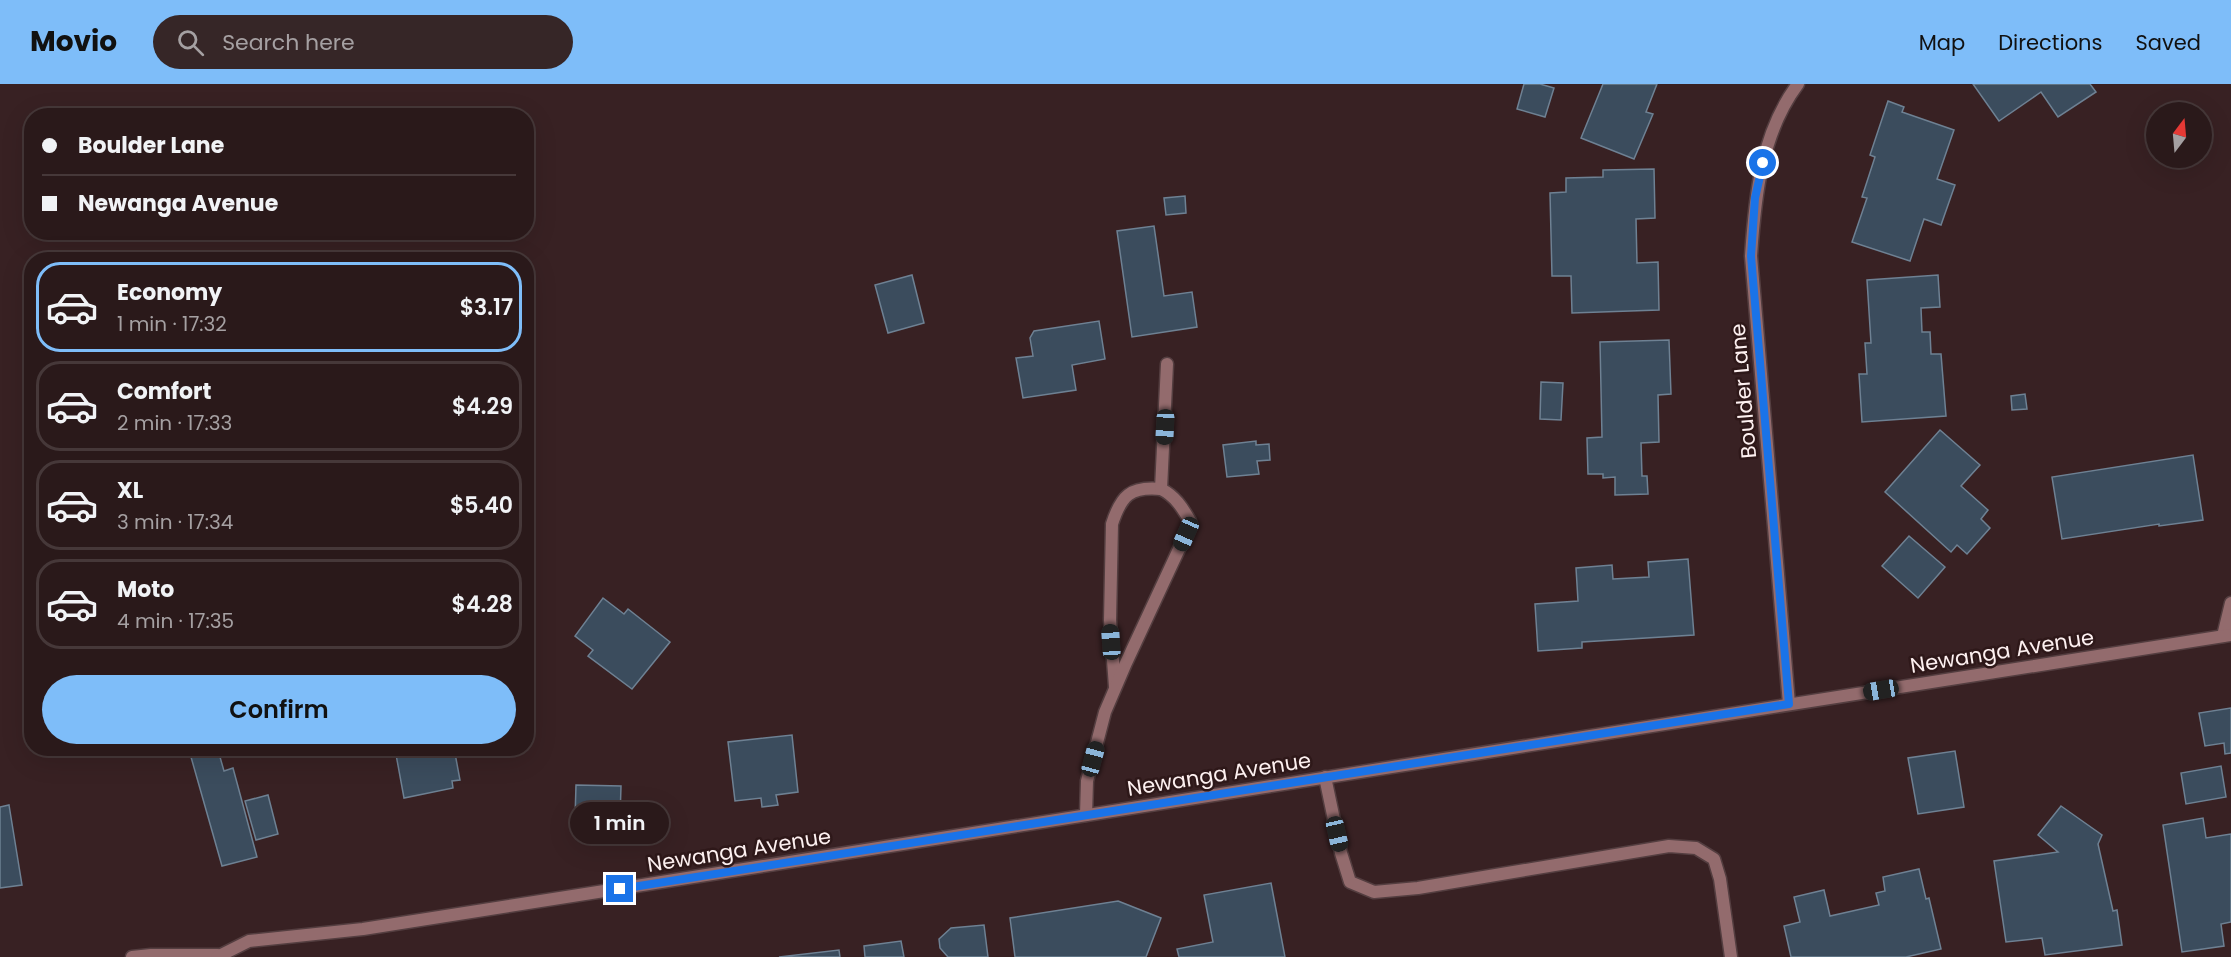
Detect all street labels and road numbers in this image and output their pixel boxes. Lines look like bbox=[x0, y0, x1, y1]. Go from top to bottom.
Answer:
street label: Boulder Lane bbox=[1723, 322, 1763, 460]
street label: Newanga Avenue bbox=[1908, 622, 2096, 680]
street label: Newanga Avenue bbox=[1125, 745, 1313, 803]
street label: Newanga Avenue bbox=[645, 821, 833, 879]

